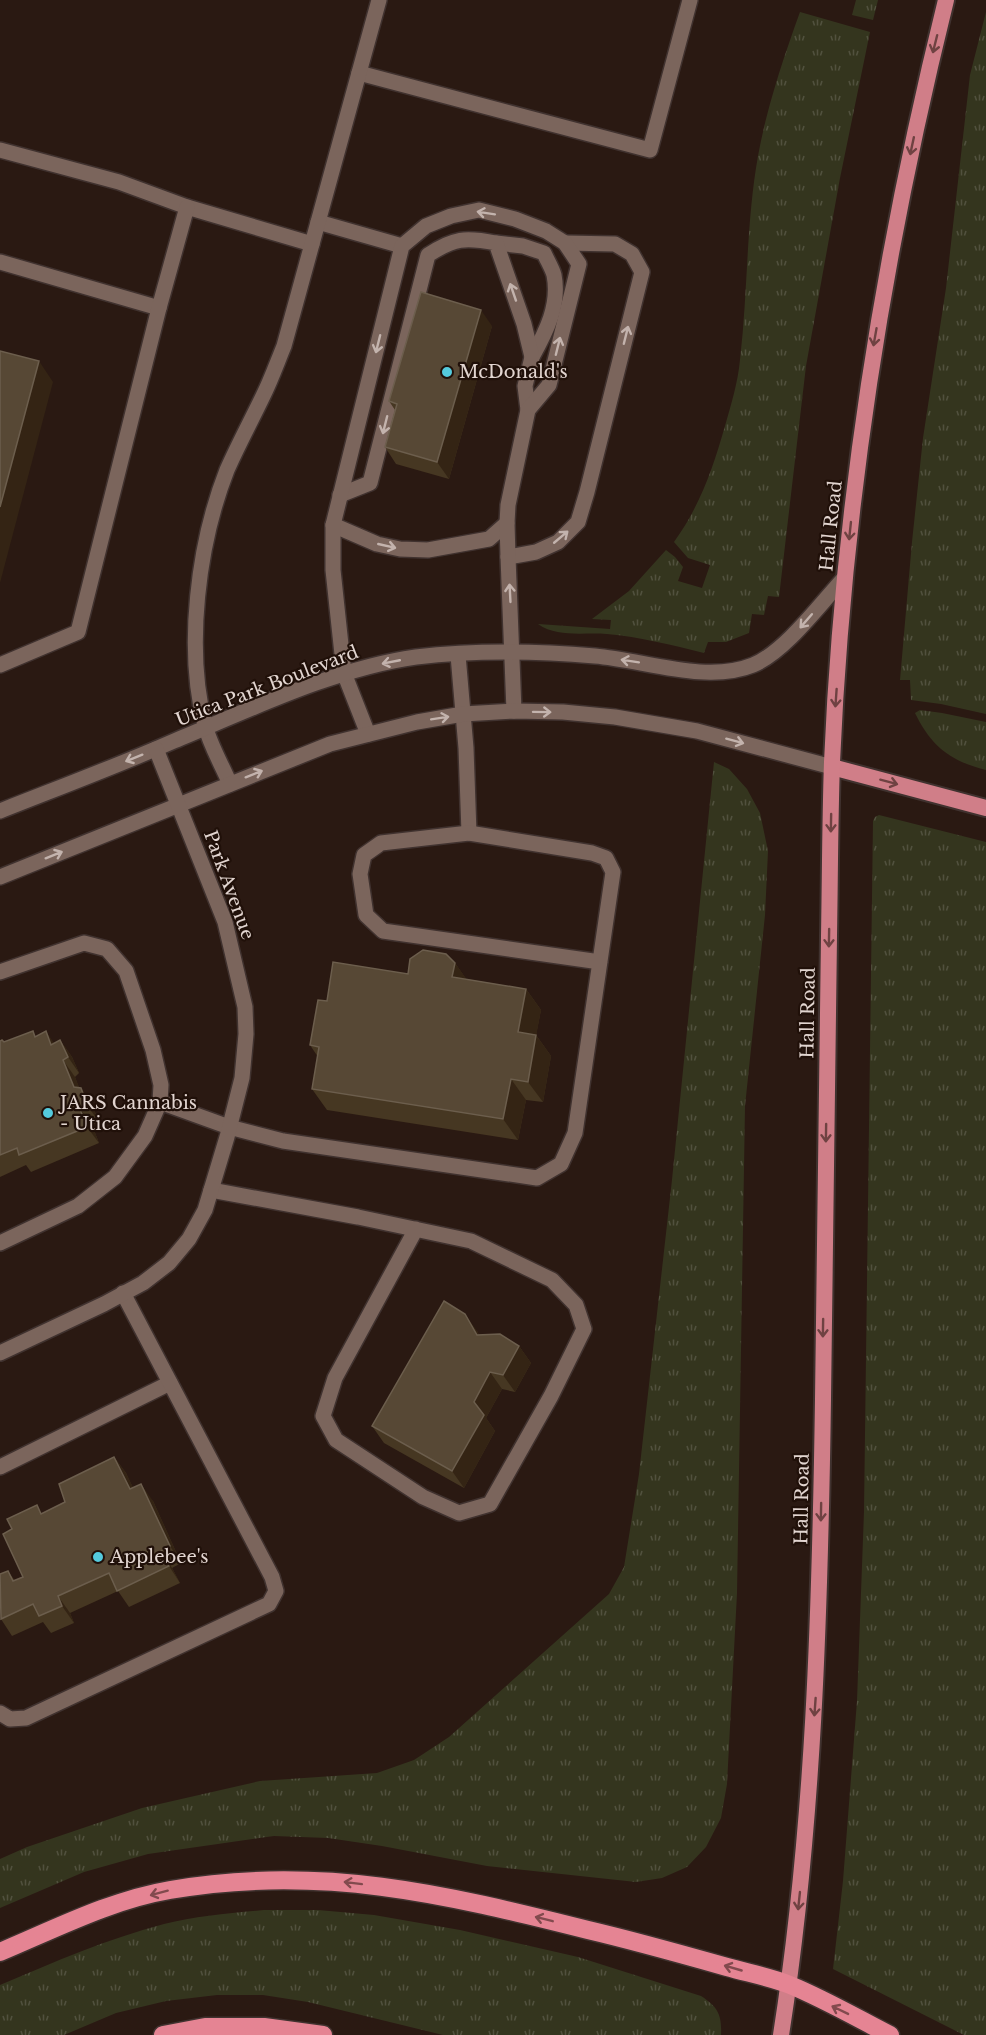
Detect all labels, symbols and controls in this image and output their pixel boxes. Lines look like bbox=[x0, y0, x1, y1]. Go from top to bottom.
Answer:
one-way arrow bbox=[928, 34, 940, 53]
one-way arrow bbox=[906, 136, 917, 155]
one-way arrow bbox=[477, 207, 497, 218]
one-way arrow bbox=[506, 284, 517, 302]
one-way arrow bbox=[621, 326, 633, 345]
one-way arrow bbox=[870, 327, 881, 347]
one-way arrow bbox=[372, 334, 383, 353]
one-way arrow bbox=[553, 337, 565, 356]
place label: McDonald's bbox=[459, 361, 568, 383]
marker: McDonald's bbox=[440, 365, 454, 379]
one-way arrow bbox=[378, 415, 390, 434]
street label: Hall Road bbox=[815, 479, 847, 573]
one-way arrow bbox=[844, 520, 855, 540]
one-way arrow bbox=[553, 531, 569, 544]
one-way arrow bbox=[377, 541, 397, 552]
one-way arrow bbox=[504, 584, 515, 604]
one-way arrow bbox=[799, 613, 813, 628]
street label: Utica Park Boulevard bbox=[172, 641, 362, 731]
one-way arrow bbox=[621, 655, 640, 666]
one-way arrow bbox=[382, 657, 402, 668]
one-way arrow bbox=[830, 687, 841, 707]
one-way arrow bbox=[532, 706, 552, 717]
one-way arrow bbox=[430, 712, 450, 723]
one-way arrow bbox=[725, 735, 744, 747]
one-way arrow bbox=[125, 753, 144, 764]
one-way arrow bbox=[245, 768, 263, 779]
one-way arrow bbox=[879, 777, 898, 788]
one-way arrow bbox=[825, 813, 837, 833]
street label: Park Avenue bbox=[199, 827, 259, 943]
one-way arrow bbox=[44, 849, 63, 860]
one-way arrow bbox=[823, 928, 834, 948]
street label: Hall Road bbox=[796, 967, 820, 1059]
place label: JARS Cannabis - Utica bbox=[58, 1092, 197, 1135]
marker: JARS Cannabis - Utica bbox=[41, 1106, 55, 1120]
one-way arrow bbox=[820, 1123, 831, 1143]
one-way arrow bbox=[818, 1318, 829, 1338]
street label: Hall Road bbox=[790, 1453, 814, 1545]
one-way arrow bbox=[815, 1501, 827, 1521]
place label: Applebee's bbox=[109, 1546, 208, 1568]
marker: Applebee's bbox=[91, 1550, 105, 1564]
one-way arrow bbox=[809, 1696, 820, 1716]
one-way arrow bbox=[343, 1877, 363, 1888]
one-way arrow bbox=[150, 1888, 169, 1899]
one-way arrow bbox=[793, 1891, 804, 1911]
one-way arrow bbox=[535, 1912, 554, 1924]
one-way arrow bbox=[724, 1962, 743, 1974]
one-way arrow bbox=[831, 2003, 849, 2015]

